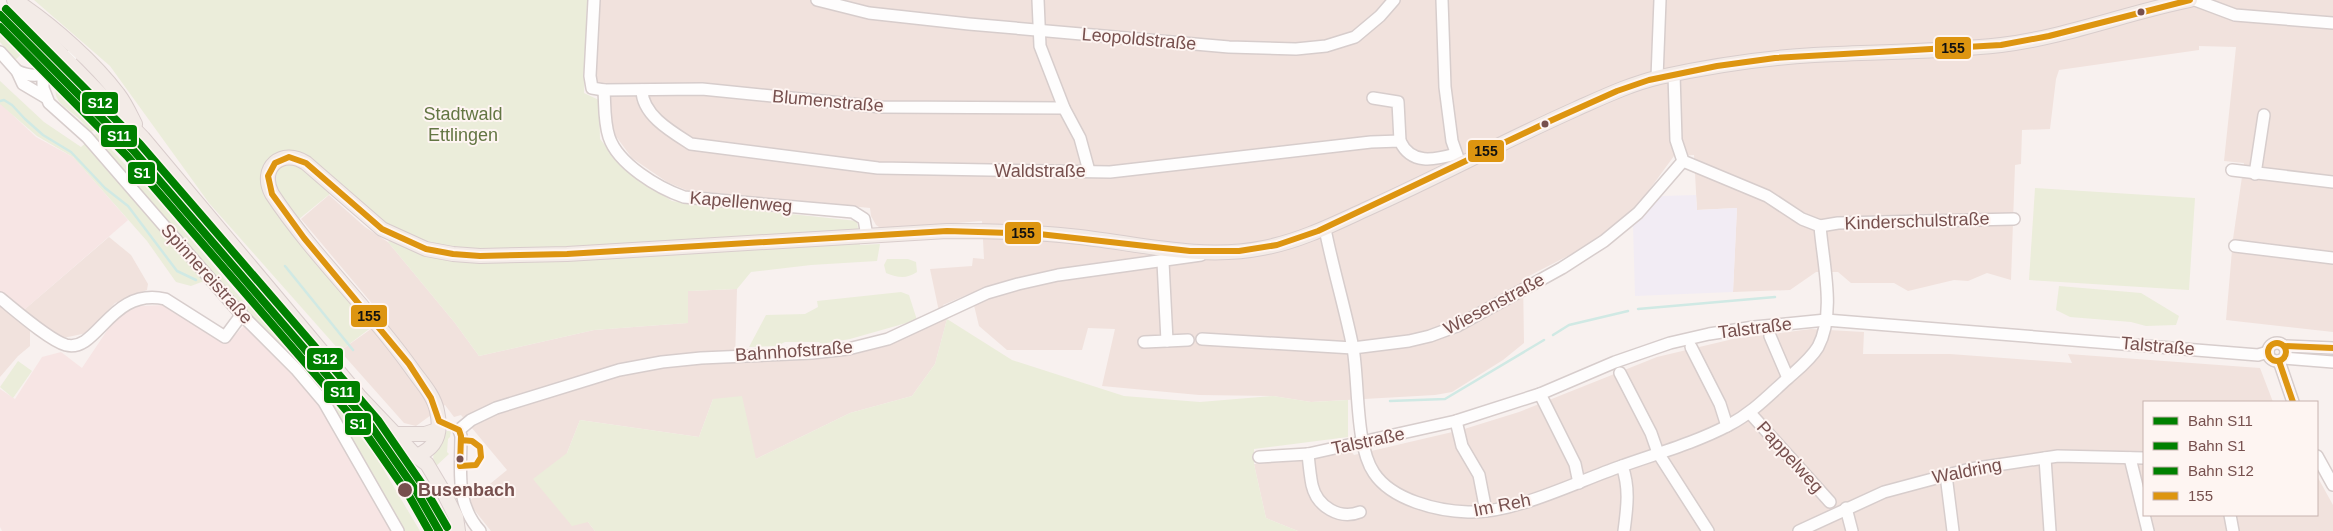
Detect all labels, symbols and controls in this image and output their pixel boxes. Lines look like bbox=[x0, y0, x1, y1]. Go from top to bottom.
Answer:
unlabelled marker bbox=[2136, 7, 2146, 17]
street label: Leopoldstraße bbox=[1081, 24, 1197, 54]
line badge: 155 bbox=[1934, 36, 1972, 60]
text: 155 bbox=[1941, 40, 1965, 56]
street label: Blumenstraße bbox=[771, 86, 885, 116]
line badge: S12 bbox=[81, 91, 119, 115]
text: S12 bbox=[88, 95, 113, 111]
park label: Stadtwald Ettlingen bbox=[423, 104, 503, 145]
unlabelled marker bbox=[1540, 119, 1550, 129]
line badge: S11 bbox=[100, 124, 138, 148]
text: S11 bbox=[107, 128, 131, 144]
line badge: 155 bbox=[1467, 139, 1505, 163]
text: 155 bbox=[1474, 143, 1498, 159]
line badge: S1 bbox=[127, 161, 156, 185]
street label: Waldstraße bbox=[994, 161, 1086, 181]
text: S1 bbox=[133, 165, 151, 181]
street label: Kapellenweg bbox=[689, 188, 793, 216]
street label: Kinderschulstraße bbox=[1844, 208, 1990, 234]
street label: Spinnereistraße bbox=[157, 220, 257, 328]
line badge: 155 bbox=[1004, 221, 1042, 245]
text: 155 bbox=[1011, 225, 1035, 241]
street label: Wiesenstraße bbox=[1440, 269, 1548, 339]
line badge: 155 bbox=[350, 304, 388, 328]
text: 155 bbox=[357, 308, 381, 324]
street label: Talstraße bbox=[1717, 314, 1793, 342]
street label: Talstraße bbox=[2120, 333, 2196, 359]
street label: Bahnhofstraße bbox=[734, 337, 854, 365]
line badge: S12 bbox=[306, 347, 344, 371]
text: S12 bbox=[313, 351, 338, 367]
line badge: S11 bbox=[323, 380, 361, 404]
text: S11 bbox=[330, 384, 354, 400]
legend bbox=[2143, 401, 2318, 516]
line badge: S1 bbox=[344, 412, 372, 436]
text: Bahn S11 bbox=[2188, 412, 2253, 429]
text: S1 bbox=[349, 416, 367, 432]
street label: Pappelweg bbox=[1753, 417, 1827, 497]
street label: Talstraße bbox=[1330, 424, 1406, 458]
text: Bahn S1 bbox=[2188, 437, 2246, 454]
unlabelled marker bbox=[455, 454, 465, 464]
street label: Waldring bbox=[1931, 454, 2003, 488]
text: Bahn S12 bbox=[2188, 462, 2254, 479]
place label: Busenbach bbox=[418, 480, 515, 500]
marker: Busenbach bbox=[396, 481, 414, 499]
text: 155 bbox=[2188, 487, 2213, 504]
street label: Im Reh bbox=[1472, 490, 1532, 520]

